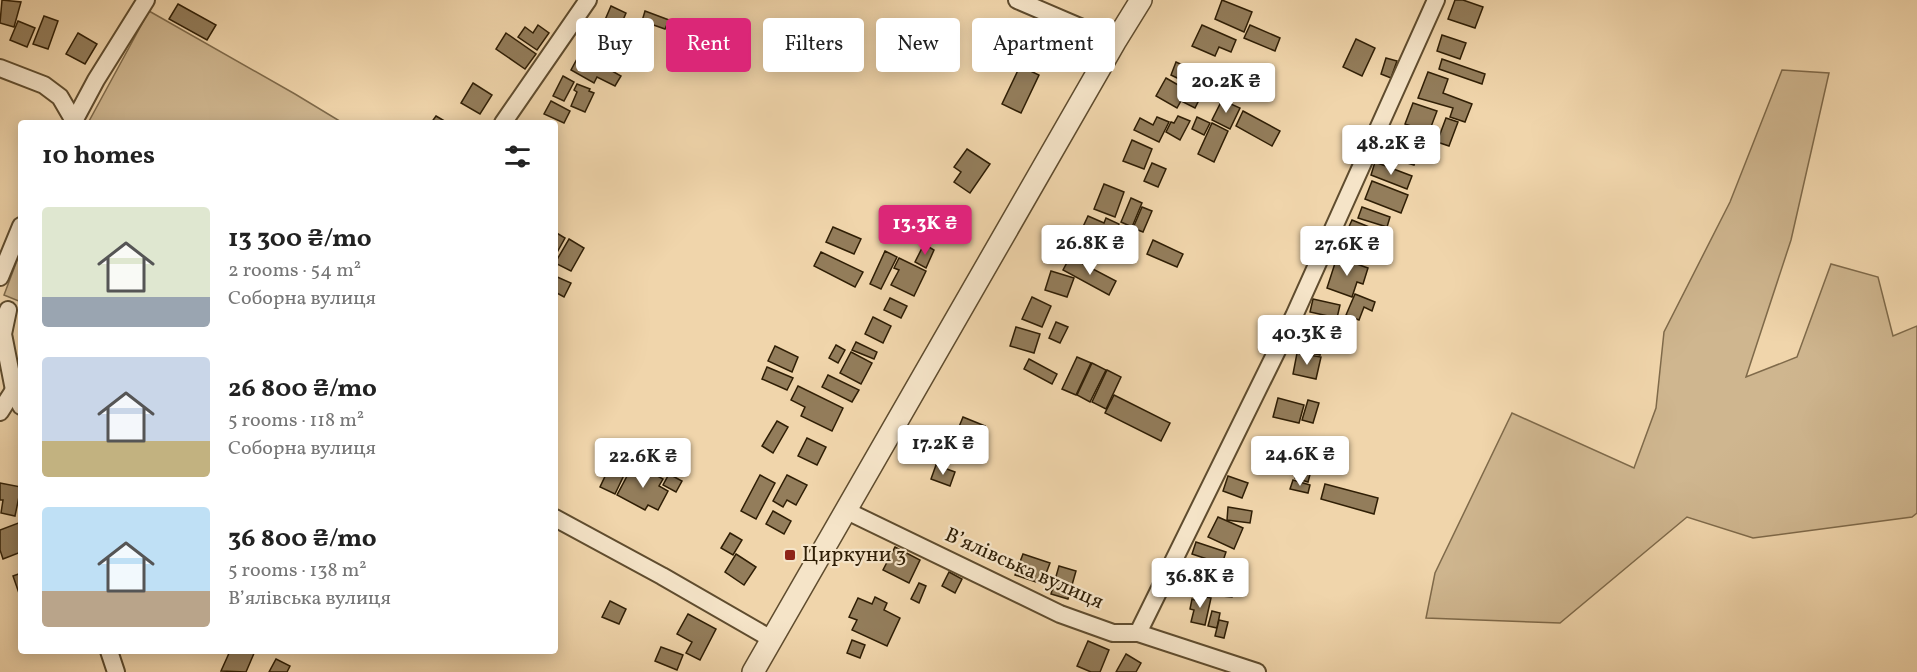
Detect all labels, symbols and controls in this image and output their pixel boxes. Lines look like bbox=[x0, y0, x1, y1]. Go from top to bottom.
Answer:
chip: Buy bbox=[576, 18, 654, 72]
chip: Rent bbox=[666, 18, 751, 72]
chip: Filters bbox=[763, 18, 864, 72]
chip: New bbox=[876, 18, 960, 72]
chip: Apartment bbox=[972, 18, 1115, 72]
pin: 20.2K ₴ bbox=[1171, 63, 1281, 114]
text: 20.2K ₴ bbox=[1191, 68, 1261, 96]
pin: 48.2K ₴ bbox=[1336, 125, 1446, 176]
text: 48.2K ₴ bbox=[1356, 130, 1426, 158]
text: 10 homes bbox=[42, 138, 155, 174]
icon: filters bbox=[501, 140, 534, 173]
pin: 13.3K ₴ bbox=[870, 205, 980, 256]
text: 13.3K ₴ bbox=[893, 210, 957, 238]
text: 13 300 ₴/mo bbox=[228, 221, 372, 257]
pin: 26.8K ₴ bbox=[1035, 225, 1145, 276]
pin: 27.6K ₴ bbox=[1292, 226, 1402, 277]
text: 26.8K ₴ bbox=[1056, 230, 1124, 258]
icon: home bbox=[90, 231, 162, 303]
text: 27.6K ₴ bbox=[1314, 231, 1380, 259]
text: 2 rooms · 54 m² bbox=[228, 257, 361, 285]
text: Соборна вулиця bbox=[228, 285, 376, 313]
pin: 40.3K ₴ bbox=[1252, 315, 1362, 366]
text: 40.3K ₴ bbox=[1272, 320, 1342, 348]
text: 26 800 ₴/mo bbox=[228, 371, 377, 407]
icon: home bbox=[90, 381, 162, 453]
text: 5 rooms · 118 m² bbox=[228, 407, 364, 435]
pin: 17.2K ₴ bbox=[888, 425, 998, 476]
text: 17.2K ₴ bbox=[912, 430, 974, 458]
text: Соборна вулиця bbox=[228, 435, 376, 463]
pin: 24.6K ₴ bbox=[1245, 436, 1355, 487]
pin: 22.6K ₴ bbox=[588, 438, 698, 489]
text: 24.6K ₴ bbox=[1265, 441, 1335, 469]
text: 22.6K ₴ bbox=[609, 443, 677, 471]
text: 36 800 ₴/mo bbox=[228, 521, 377, 557]
street label: В’ялівська вулиця bbox=[940, 521, 1108, 617]
icon: home bbox=[90, 531, 162, 603]
place label: Циркуни 3 bbox=[802, 541, 906, 570]
marker: Циркуни 3 bbox=[783, 548, 797, 562]
text: 5 rooms · 138 m² bbox=[228, 557, 367, 585]
pin: 36.8K ₴ bbox=[1145, 558, 1255, 609]
text: 36.8K ₴ bbox=[1166, 563, 1234, 591]
text: В’ялівська вулиця bbox=[228, 585, 391, 613]

